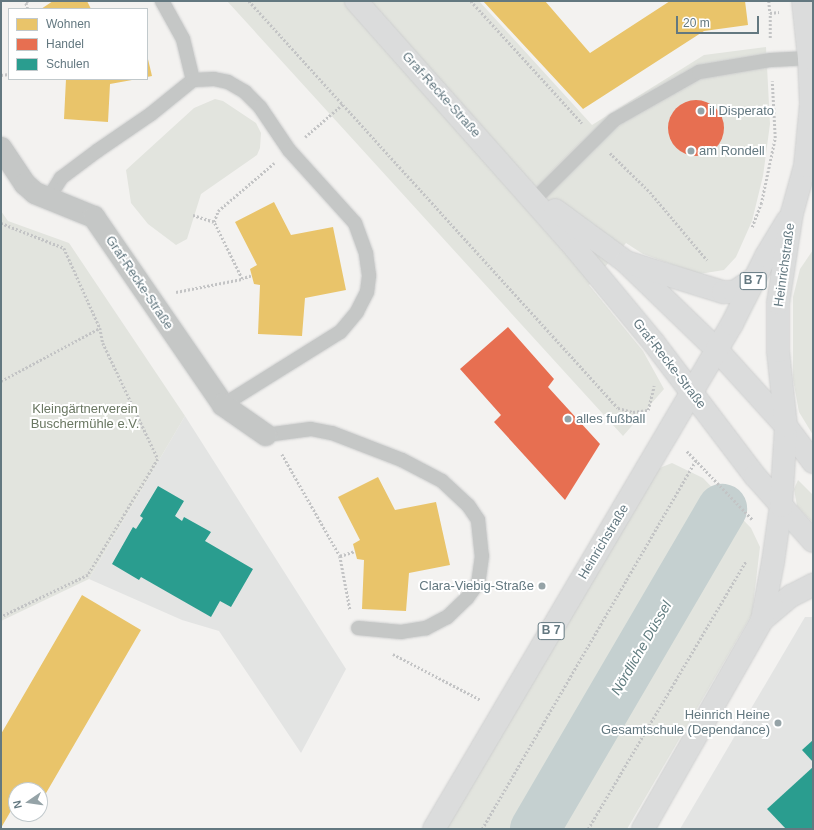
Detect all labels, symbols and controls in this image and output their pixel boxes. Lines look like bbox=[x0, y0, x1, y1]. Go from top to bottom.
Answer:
legend bbox=[8, 8, 148, 80]
scale bar bbox=[678, 8, 761, 34]
text: 20 m bbox=[683, 16, 710, 30]
text: Wohnen bbox=[46, 17, 90, 31]
text: Handel bbox=[46, 37, 84, 51]
street label: Graf-Recke-Straße bbox=[398, 49, 484, 141]
text: Schulen bbox=[46, 57, 89, 71]
place label: il Disperato bbox=[709, 103, 774, 119]
marker: il Disperato bbox=[696, 106, 706, 116]
place label: am Rondell bbox=[699, 143, 765, 159]
marker: am Rondell bbox=[686, 146, 696, 156]
street label: Heinrichstraße bbox=[771, 222, 799, 308]
street label: Graf-Recke-Straße bbox=[102, 233, 176, 333]
road number: B 7 bbox=[739, 271, 767, 291]
street label: Graf-Recke-Straße bbox=[629, 316, 709, 412]
park label: Kleingärtnerverein Buschermühle e.V. bbox=[31, 402, 139, 433]
place label: alles fußball bbox=[576, 411, 645, 427]
marker: alles fußball bbox=[563, 414, 573, 424]
street label: Heinrichstraße bbox=[576, 502, 632, 582]
place label: Clara-Viebig-Straße bbox=[419, 578, 534, 594]
marker: Clara-Viebig-Straße bbox=[537, 581, 547, 591]
water label: Nördliche Düssel bbox=[607, 598, 675, 698]
road number: B 7 bbox=[537, 621, 565, 641]
place label: Heinrich Heine Gesamtschule (Dependance) bbox=[601, 708, 770, 739]
marker: Heinrich Heine Gesamtschule (Dependance) bbox=[773, 718, 783, 728]
north arrow bbox=[8, 782, 48, 822]
text: N bbox=[11, 799, 24, 810]

